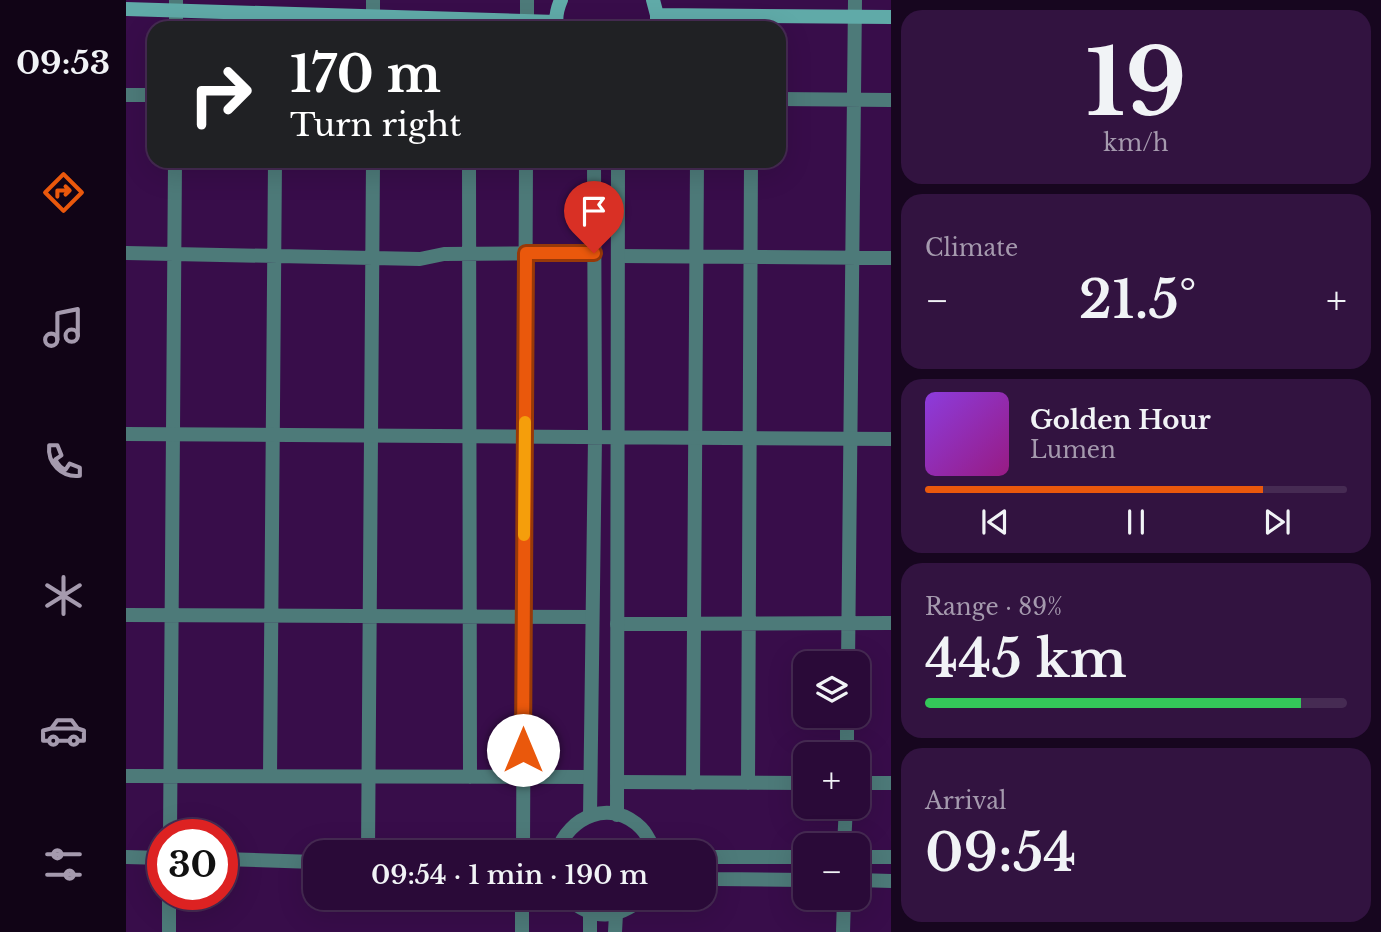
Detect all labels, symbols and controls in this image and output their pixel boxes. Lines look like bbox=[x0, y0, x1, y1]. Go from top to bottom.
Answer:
text: 19 bbox=[1085, 27, 1187, 140]
text: 09:53 bbox=[16, 43, 110, 83]
text: 170 m bbox=[290, 44, 441, 105]
icon: right bbox=[175, 49, 266, 140]
text: Turn right bbox=[290, 105, 461, 145]
text: km/h bbox=[1103, 129, 1169, 157]
icon: directions bbox=[39, 168, 88, 217]
pin bbox=[564, 181, 624, 253]
icon: arrive bbox=[575, 192, 613, 230]
text: Climate bbox=[925, 234, 1018, 262]
text: 21.5° bbox=[1079, 268, 1196, 332]
text: − bbox=[925, 277, 949, 324]
text: + bbox=[1326, 277, 1347, 324]
icon: music bbox=[39, 303, 88, 352]
text: Golden Hour bbox=[1030, 404, 1211, 436]
text: Lumen bbox=[1030, 436, 1116, 464]
icon: phone bbox=[39, 437, 88, 486]
icon: previous bbox=[976, 503, 1014, 541]
icon: pause bbox=[1117, 503, 1155, 541]
icon: next bbox=[1258, 503, 1296, 541]
icon: climate bbox=[39, 571, 88, 620]
text: Range · 89% bbox=[925, 593, 1062, 621]
text: 445 km bbox=[925, 627, 1127, 691]
map controls bbox=[793, 651, 870, 910]
button: layers bbox=[793, 651, 870, 728]
icon: car bbox=[39, 706, 88, 755]
position arrow bbox=[486, 713, 560, 787]
button: + bbox=[793, 742, 870, 819]
text: Arrival bbox=[925, 787, 1006, 815]
speed limit sign: 30 bbox=[147, 819, 238, 910]
text: 09:54 bbox=[925, 821, 1077, 885]
button: − bbox=[793, 833, 870, 910]
icon: filters bbox=[39, 840, 88, 889]
text: 09:54 · 1 min · 190 m bbox=[371, 859, 648, 891]

